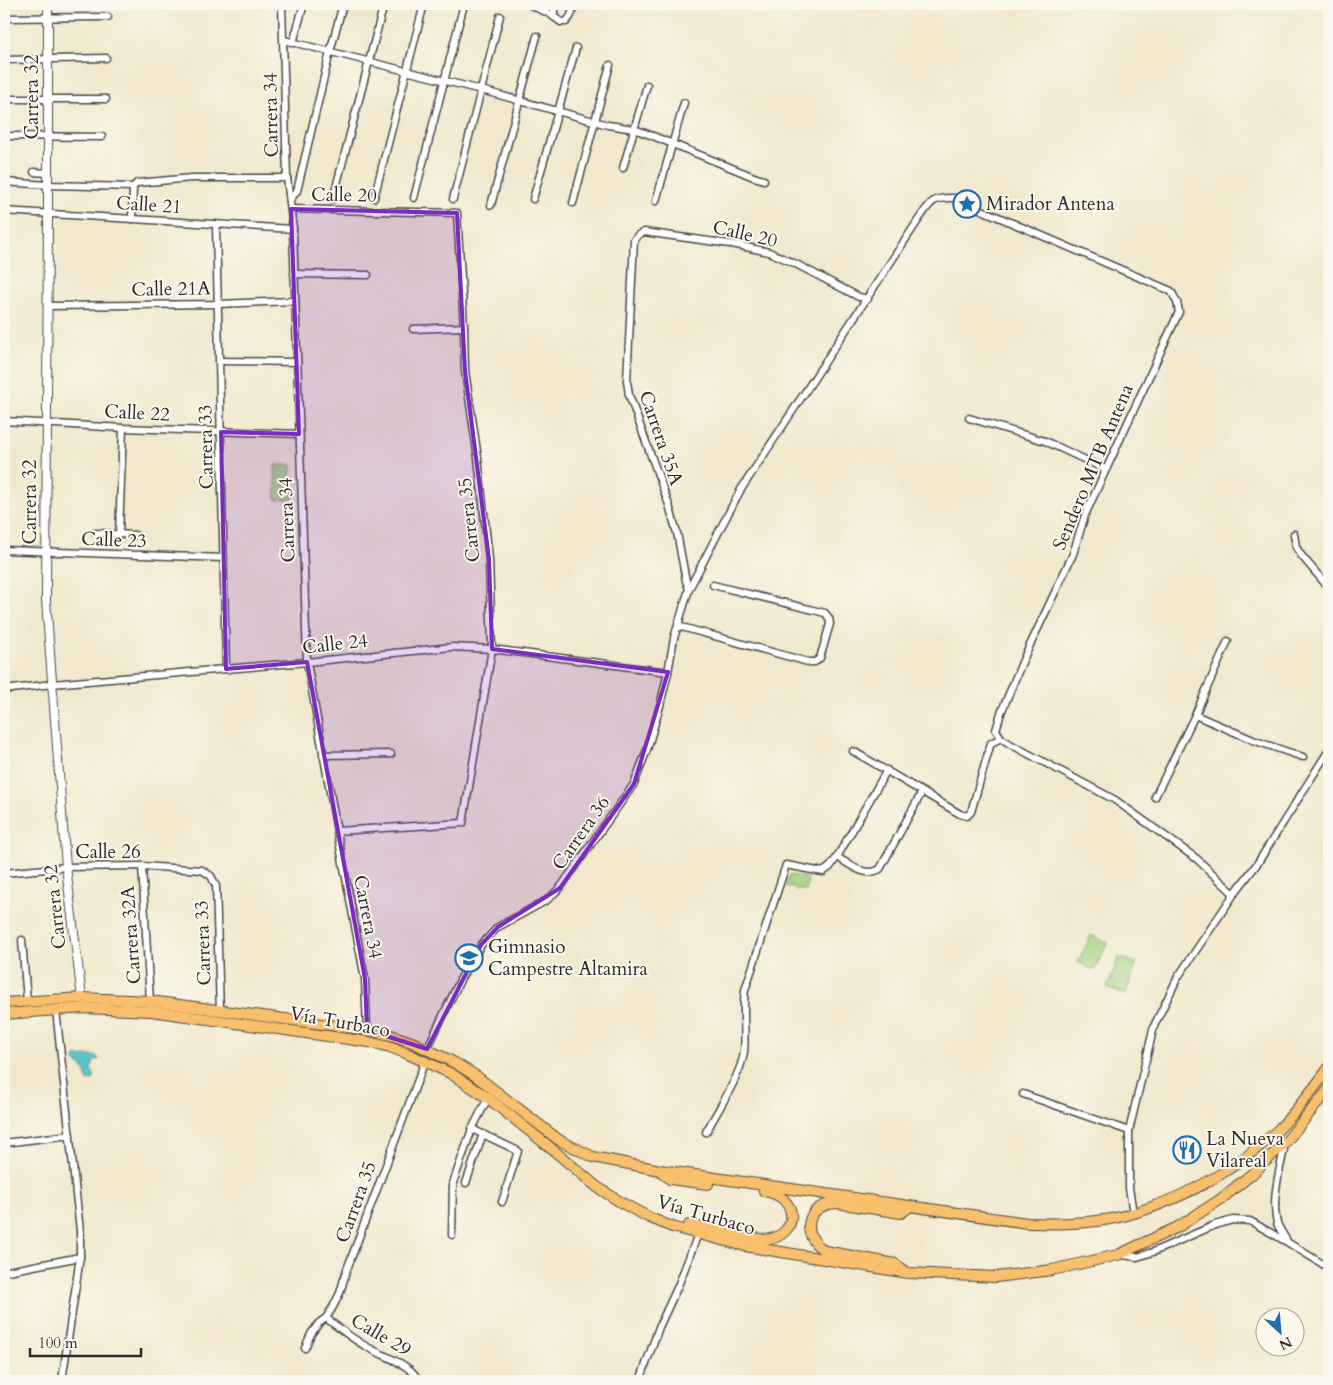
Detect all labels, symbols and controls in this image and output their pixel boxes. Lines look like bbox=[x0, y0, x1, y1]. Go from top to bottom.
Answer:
street label: Carrera 32 bbox=[19, 54, 45, 139]
street label: Carrera 34 bbox=[257, 72, 285, 158]
street label: Calle 20 bbox=[311, 181, 377, 209]
place icon: Mirador Antena bbox=[952, 189, 982, 219]
street label: Calle 21 bbox=[115, 190, 183, 220]
place label: Mirador Antena bbox=[986, 191, 1115, 217]
street label: Calle 20 bbox=[710, 214, 780, 254]
street label: Calle 21A bbox=[131, 275, 211, 303]
street label: Sendero MTB Antena bbox=[1046, 380, 1140, 554]
street label: Carrera 35A bbox=[633, 387, 689, 489]
street label: Calle 22 bbox=[104, 398, 171, 428]
street label: Carrera 33 bbox=[192, 404, 220, 490]
street label: Carrera 32 bbox=[17, 459, 43, 544]
street label: Carrera 35 bbox=[452, 476, 486, 564]
street label: Carrera 34 bbox=[273, 477, 301, 563]
street label: Calle 23 bbox=[81, 526, 147, 554]
street label: Calle 24 bbox=[301, 628, 369, 660]
street label: Carrera 36 bbox=[546, 791, 616, 875]
street label: Calle 26 bbox=[75, 839, 141, 865]
street label: Carrera 32 bbox=[38, 863, 72, 951]
street label: Carrera 34 bbox=[347, 873, 389, 961]
street label: Carrera 32A bbox=[115, 885, 147, 985]
street label: Carrera 33 bbox=[189, 900, 217, 986]
place label: Gimnasio Campestre Altamira bbox=[488, 934, 648, 982]
school or university icon: Gimnasio Campestre Altamira bbox=[454, 943, 484, 973]
street label: Vía Turbaco bbox=[288, 1000, 392, 1044]
place label: La Nueva Vilareal bbox=[1206, 1126, 1284, 1174]
restaurant icon: La Nueva Vilareal bbox=[1172, 1135, 1202, 1165]
street label: Carrera 35 bbox=[329, 1158, 383, 1246]
street label: Vía Turbaco bbox=[654, 1189, 758, 1241]
street label: Calle 29 bbox=[346, 1307, 416, 1363]
north arrow bbox=[1256, 1308, 1306, 1358]
scale bar bbox=[30, 1325, 141, 1357]
text: N bbox=[1276, 1332, 1295, 1354]
text: 100 m bbox=[38, 1333, 78, 1353]

